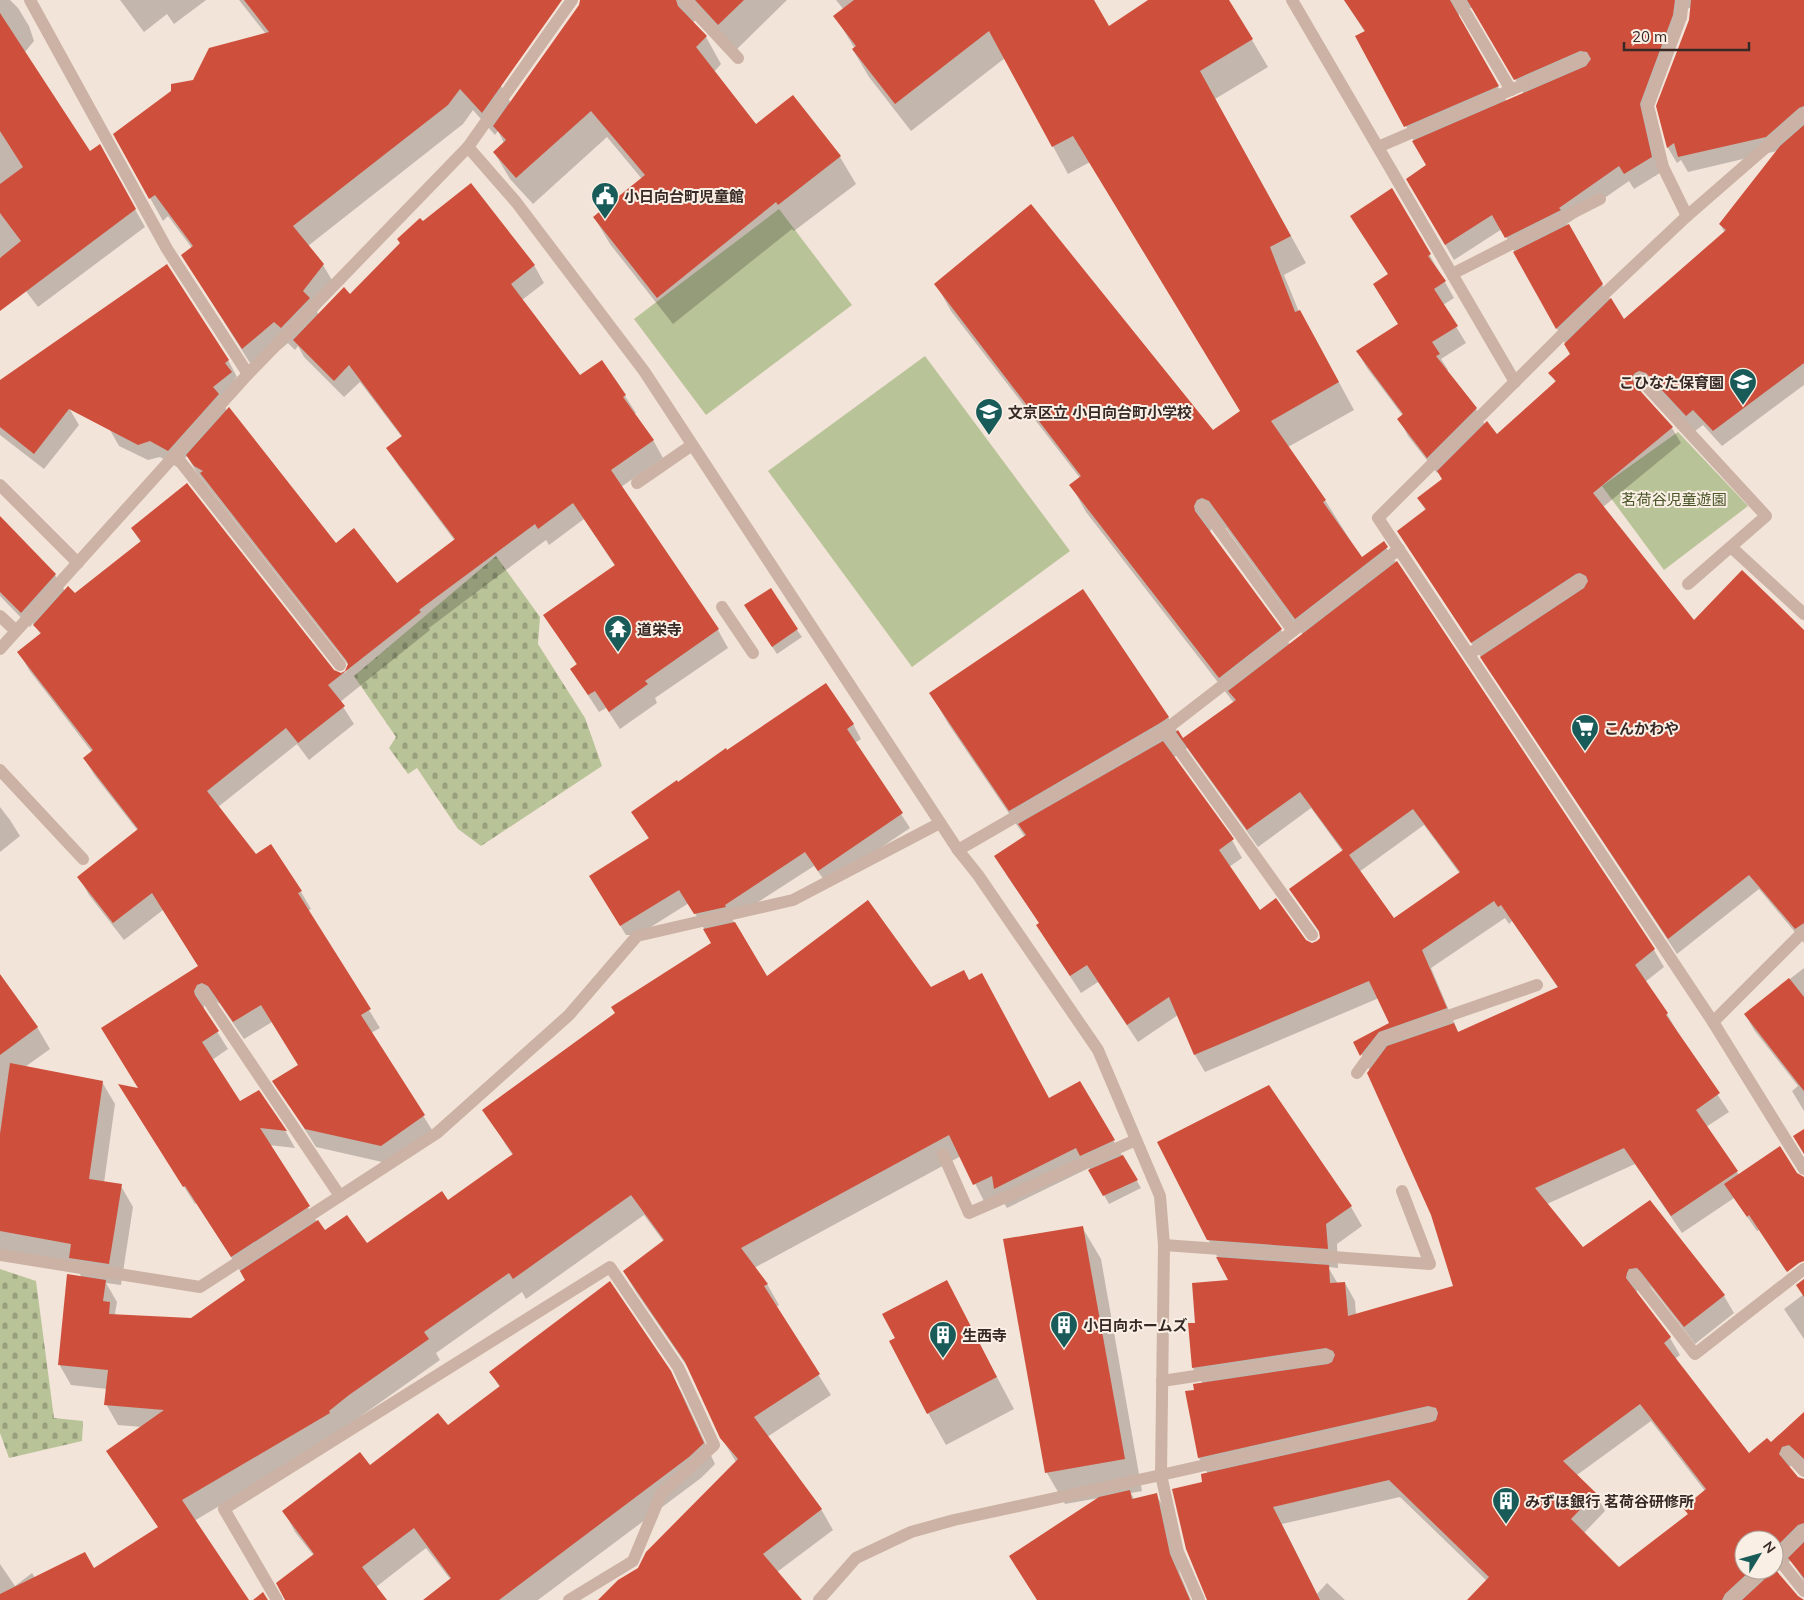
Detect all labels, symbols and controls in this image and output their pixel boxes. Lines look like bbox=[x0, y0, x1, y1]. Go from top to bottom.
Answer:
scale bar bbox=[1624, 20, 1749, 52]
text: 20 m bbox=[1632, 27, 1667, 46]
public building icon: 小日向台町児童館 bbox=[590, 181, 620, 220]
place label: 小日向台町児童館 bbox=[624, 187, 744, 206]
school or university icon: こひなた保育園 bbox=[1728, 367, 1758, 406]
place label: こひなた保育園 bbox=[1619, 373, 1724, 392]
school or university icon: 文京区立 小日向台町小学校 bbox=[974, 397, 1004, 436]
place label: 文京区立 小日向台町小学校 bbox=[1008, 403, 1192, 422]
park label: 茗荷谷児童遊園 bbox=[1621, 490, 1727, 509]
temple icon: 道栄寺 bbox=[603, 614, 633, 653]
place label: 道栄寺 bbox=[637, 620, 682, 639]
supermarket icon: こんかわや bbox=[1570, 713, 1600, 752]
place label: こんかわや bbox=[1604, 719, 1679, 738]
building icon: 小日向ホームズ bbox=[1049, 1310, 1079, 1349]
place label: 小日向ホームズ bbox=[1083, 1316, 1188, 1335]
building icon: 生西寺 bbox=[928, 1320, 958, 1359]
place label: 生西寺 bbox=[962, 1326, 1007, 1345]
building icon: みずほ銀行 茗荷谷研修所 bbox=[1491, 1486, 1521, 1525]
place label: みずほ銀行 茗荷谷研修所 bbox=[1525, 1492, 1694, 1511]
north arrow bbox=[1734, 1530, 1784, 1580]
text: N bbox=[1759, 1538, 1780, 1557]

